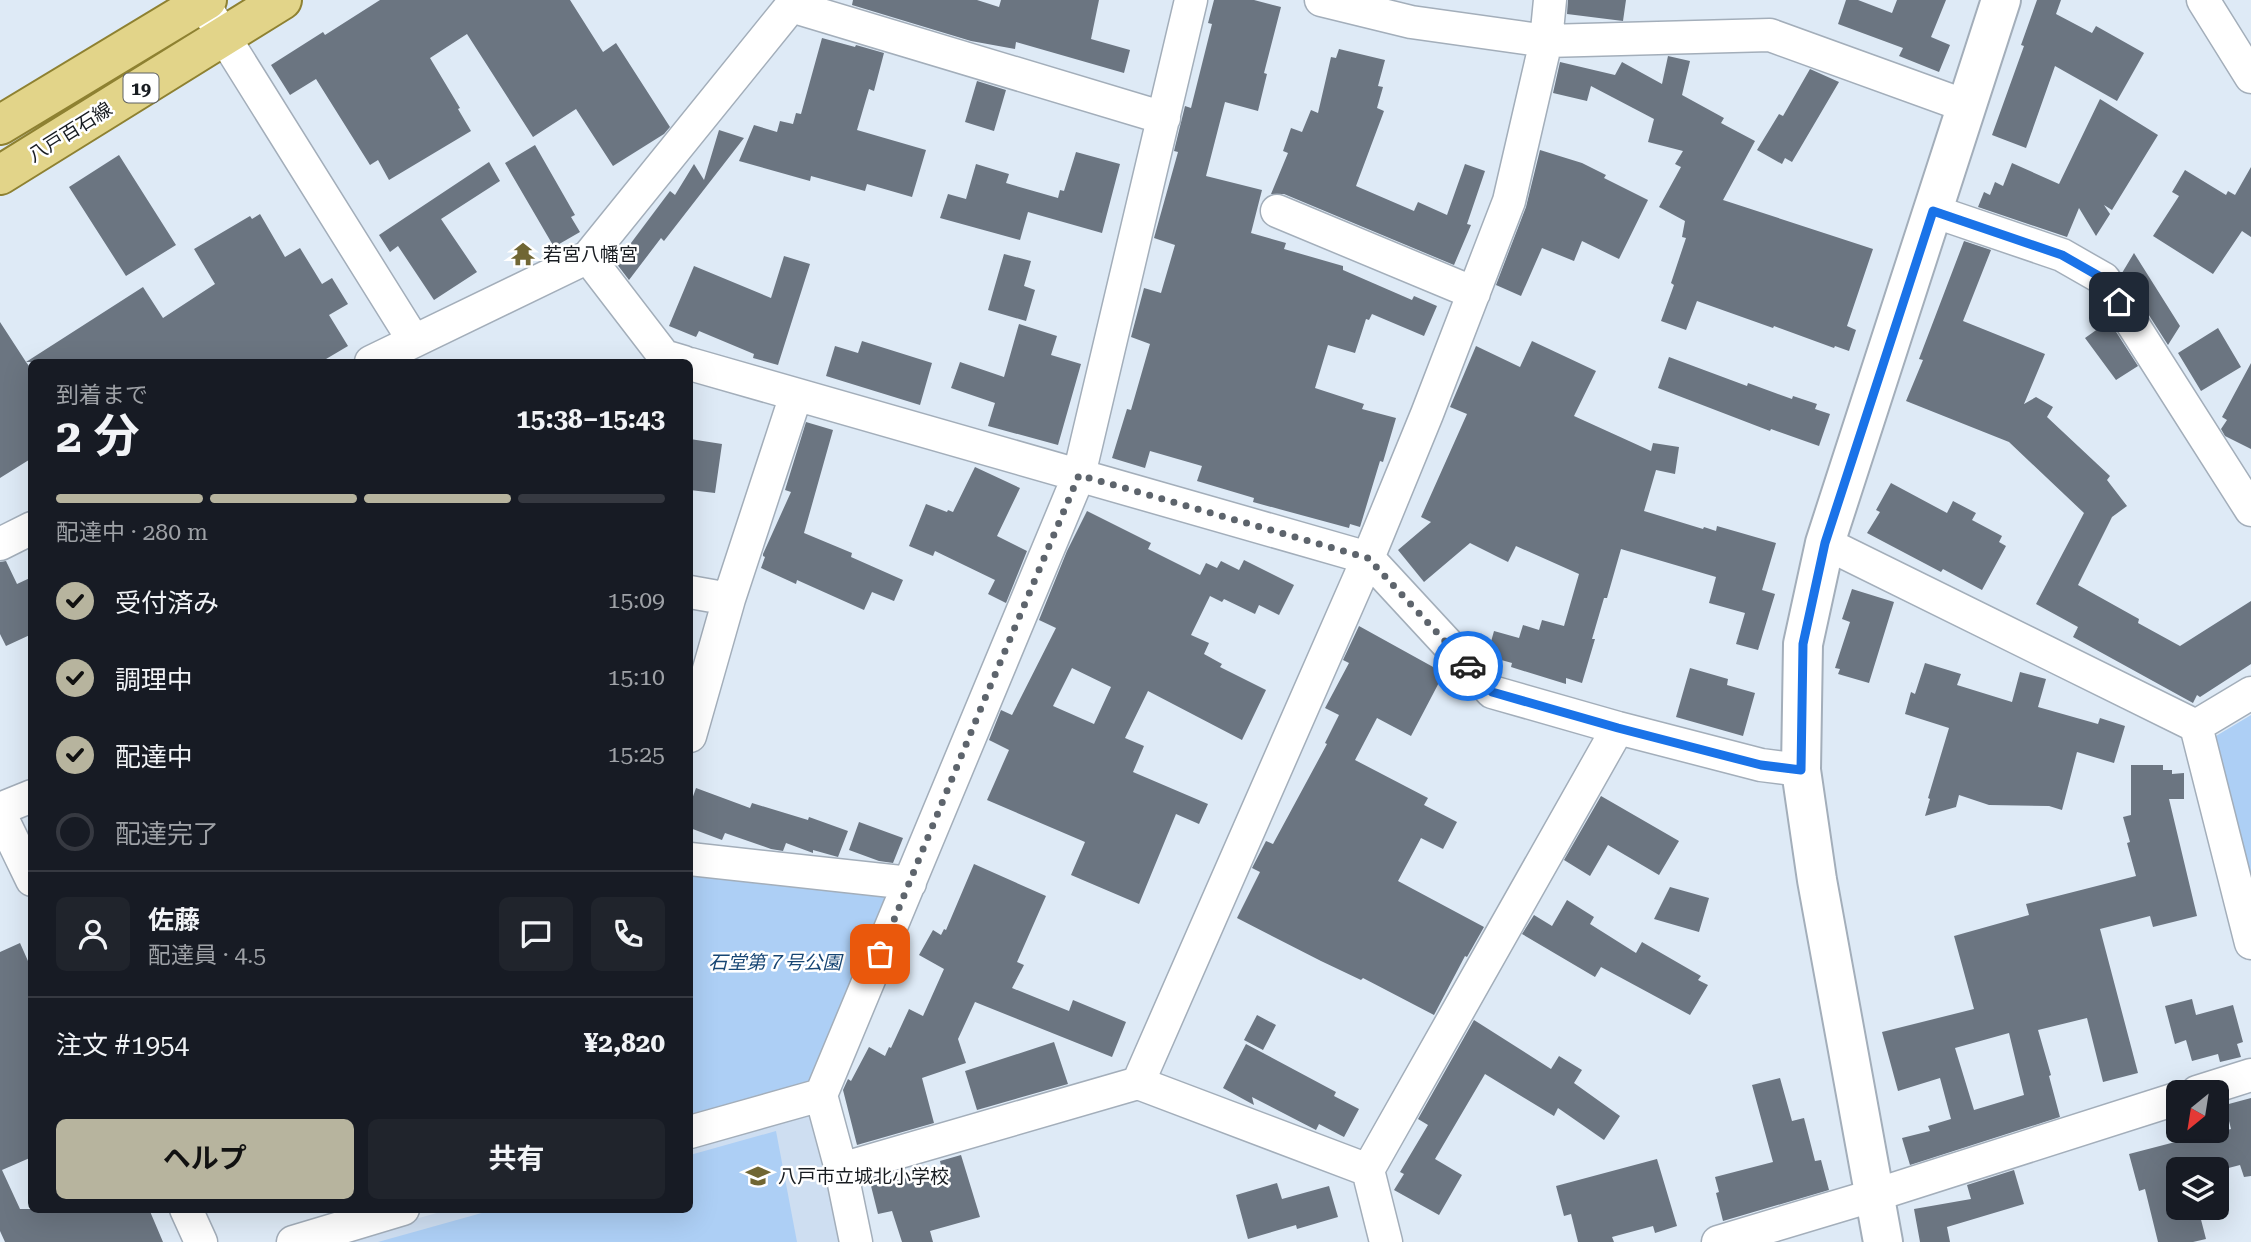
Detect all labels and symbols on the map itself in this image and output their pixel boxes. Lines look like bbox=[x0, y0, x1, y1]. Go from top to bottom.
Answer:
road number: 19 bbox=[124, 74, 158, 102]
street label: 八戸百石線 bbox=[24, 97, 116, 167]
temple icon: 若宮八幡宮 bbox=[509, 240, 537, 268]
place label: 若宮八幡宮 bbox=[543, 243, 638, 266]
pin bbox=[2089, 272, 2149, 332]
courier bbox=[1433, 631, 1503, 701]
pin bbox=[850, 924, 910, 984]
park label: 石堂第７号公園 bbox=[708, 951, 844, 974]
north arrow bbox=[2166, 1080, 2230, 1143]
school or university icon: 八戸市立城北小学校 bbox=[744, 1162, 772, 1190]
place label: 八戸市立城北小学校 bbox=[778, 1165, 949, 1188]

